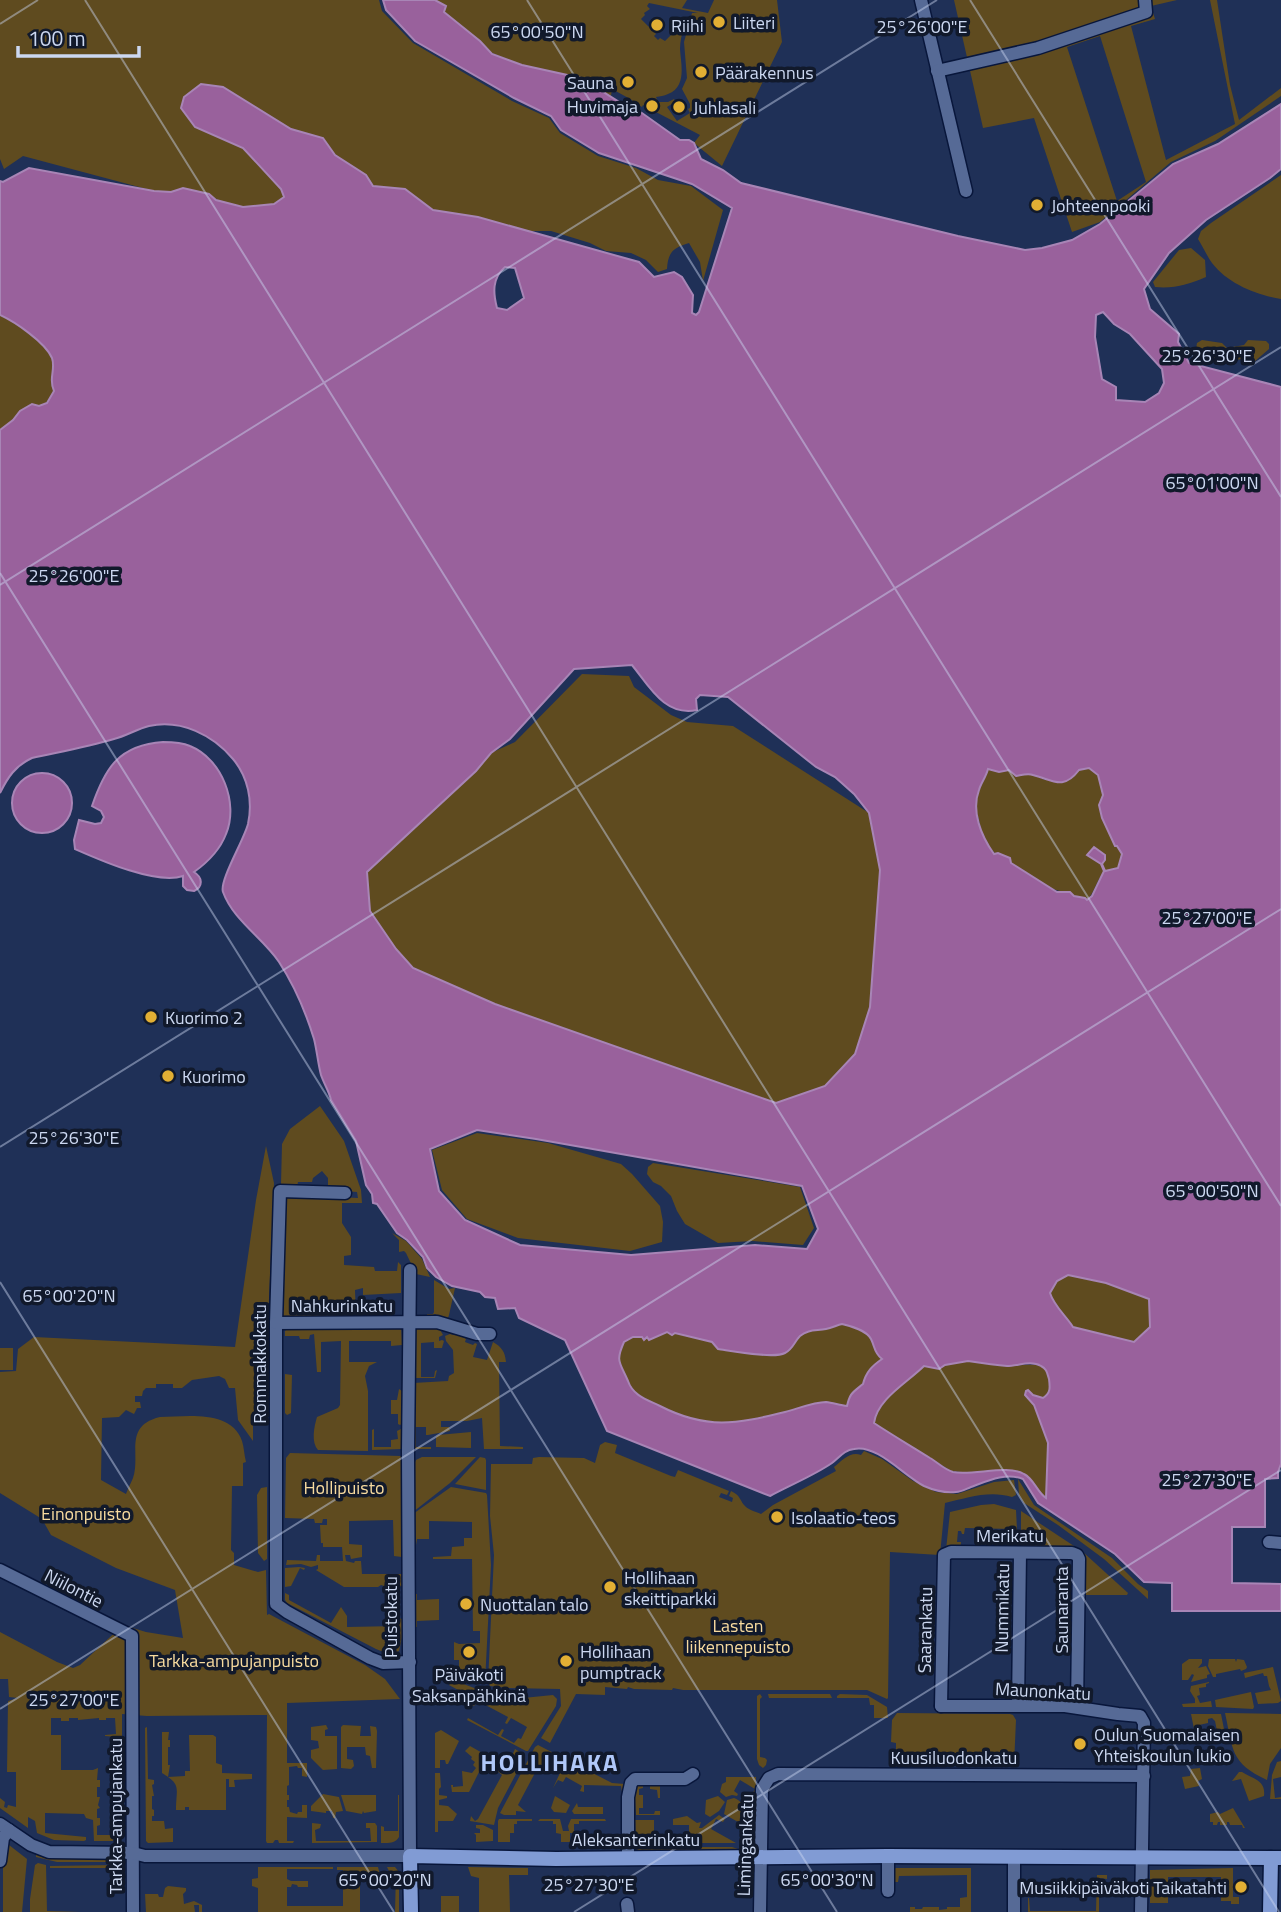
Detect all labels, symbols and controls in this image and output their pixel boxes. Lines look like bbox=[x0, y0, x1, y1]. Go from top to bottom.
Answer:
place label: Liiteri bbox=[733, 9, 775, 36]
place label: Riihi bbox=[671, 12, 704, 39]
text: 25°26'00"E bbox=[877, 13, 968, 40]
scale bar bbox=[18, 14, 138, 58]
marker: Liiteri bbox=[711, 14, 727, 30]
marker: Riihi bbox=[649, 17, 665, 33]
text: 65°00'50"N bbox=[490, 18, 584, 45]
text: 100 m bbox=[28, 22, 85, 54]
place label: Päärakennus bbox=[715, 59, 814, 86]
marker: Päärakennus bbox=[693, 64, 709, 80]
place label: Sauna bbox=[567, 69, 614, 96]
marker: Sauna bbox=[620, 74, 636, 90]
place label: Huvimaja bbox=[567, 93, 638, 120]
place label: Juhlasali bbox=[693, 94, 756, 121]
marker: Huvimaja bbox=[644, 98, 660, 114]
marker: Juhlasali bbox=[671, 99, 687, 115]
place label: Johteenpooki bbox=[1051, 192, 1150, 219]
marker: Johteenpooki bbox=[1029, 197, 1045, 213]
text: 25°26'30"E bbox=[1162, 342, 1253, 369]
text: 65°01'00"N bbox=[1165, 469, 1259, 496]
text: 25°26'00"E bbox=[29, 562, 120, 589]
text: 25°27'00"E bbox=[1162, 904, 1253, 931]
place label: Kuorimo 2 bbox=[165, 1004, 243, 1031]
marker: Kuorimo 2 bbox=[143, 1009, 159, 1025]
place label: Kuorimo bbox=[182, 1063, 246, 1090]
marker: Kuorimo bbox=[160, 1068, 176, 1084]
text: 25°26'30"E bbox=[29, 1124, 120, 1151]
text: 65°00'50"N bbox=[1165, 1177, 1259, 1204]
text: 65°00'20"N bbox=[22, 1282, 116, 1309]
street label: Nahkurinkatu bbox=[291, 1292, 393, 1319]
street label: Rommakkokatu bbox=[246, 1304, 273, 1424]
text: 25°27'30"E bbox=[1162, 1466, 1253, 1493]
park label: Hollipuisto bbox=[304, 1474, 385, 1501]
park label: Einonpuisto bbox=[41, 1500, 131, 1527]
place label: Isolaatio-teos bbox=[791, 1504, 896, 1531]
marker: Isolaatio-teos bbox=[769, 1509, 785, 1525]
street label: Merikatu bbox=[976, 1522, 1044, 1549]
street label: Niilontie bbox=[40, 1562, 108, 1614]
street label: Nummikatu bbox=[988, 1563, 1016, 1653]
place label: Hollihaan skeittiparkki bbox=[624, 1564, 716, 1612]
street label: Saunaranta bbox=[1048, 1566, 1075, 1654]
street label: Puistokatu bbox=[377, 1576, 404, 1658]
marker: Hollihaan skeittiparkki bbox=[602, 1579, 618, 1595]
street label: Saarankatu bbox=[911, 1587, 939, 1673]
place label: Nuottalan talo bbox=[480, 1591, 589, 1618]
marker: Nuottalan talo bbox=[458, 1596, 474, 1612]
park label: Lasten liikennepuisto bbox=[685, 1612, 791, 1660]
place label: Hollihaan pumptrack bbox=[580, 1638, 662, 1686]
marker: Päiväkoti Saksanpähkinä bbox=[461, 1644, 477, 1660]
park label: Tarkka-ampujanpuisto bbox=[149, 1647, 319, 1674]
marker: Hollihaan pumptrack bbox=[558, 1653, 574, 1669]
place label: Päiväkoti Saksanpähkinä bbox=[412, 1661, 526, 1709]
street label: Maunonkatu bbox=[994, 1675, 1092, 1707]
text: 25°27'00"E bbox=[29, 1686, 120, 1713]
place label: Oulun Suomalaisen Yhteiskoulun lukio bbox=[1094, 1721, 1240, 1769]
marker: Oulun Suomalaisen Yhteiskoulun lukio bbox=[1072, 1736, 1088, 1752]
street label: Tarkka-ampujankatu bbox=[102, 1738, 129, 1894]
district label: HOLLIHAKA bbox=[481, 1744, 619, 1780]
street label: Kuusiluodonkatu bbox=[891, 1744, 1017, 1771]
street label: Limingankatu bbox=[730, 1793, 760, 1897]
street label: Aleksanterinkatu bbox=[572, 1826, 700, 1853]
text: 65°00'20"N bbox=[338, 1866, 432, 1893]
text: 65°00'30"N bbox=[780, 1866, 874, 1893]
text: 25°27'30"E bbox=[544, 1871, 635, 1898]
place label: Musiikkipäiväkoti Taikatahti bbox=[1019, 1874, 1227, 1901]
marker: Musiikkipäiväkoti Taikatahti bbox=[1233, 1879, 1249, 1895]

